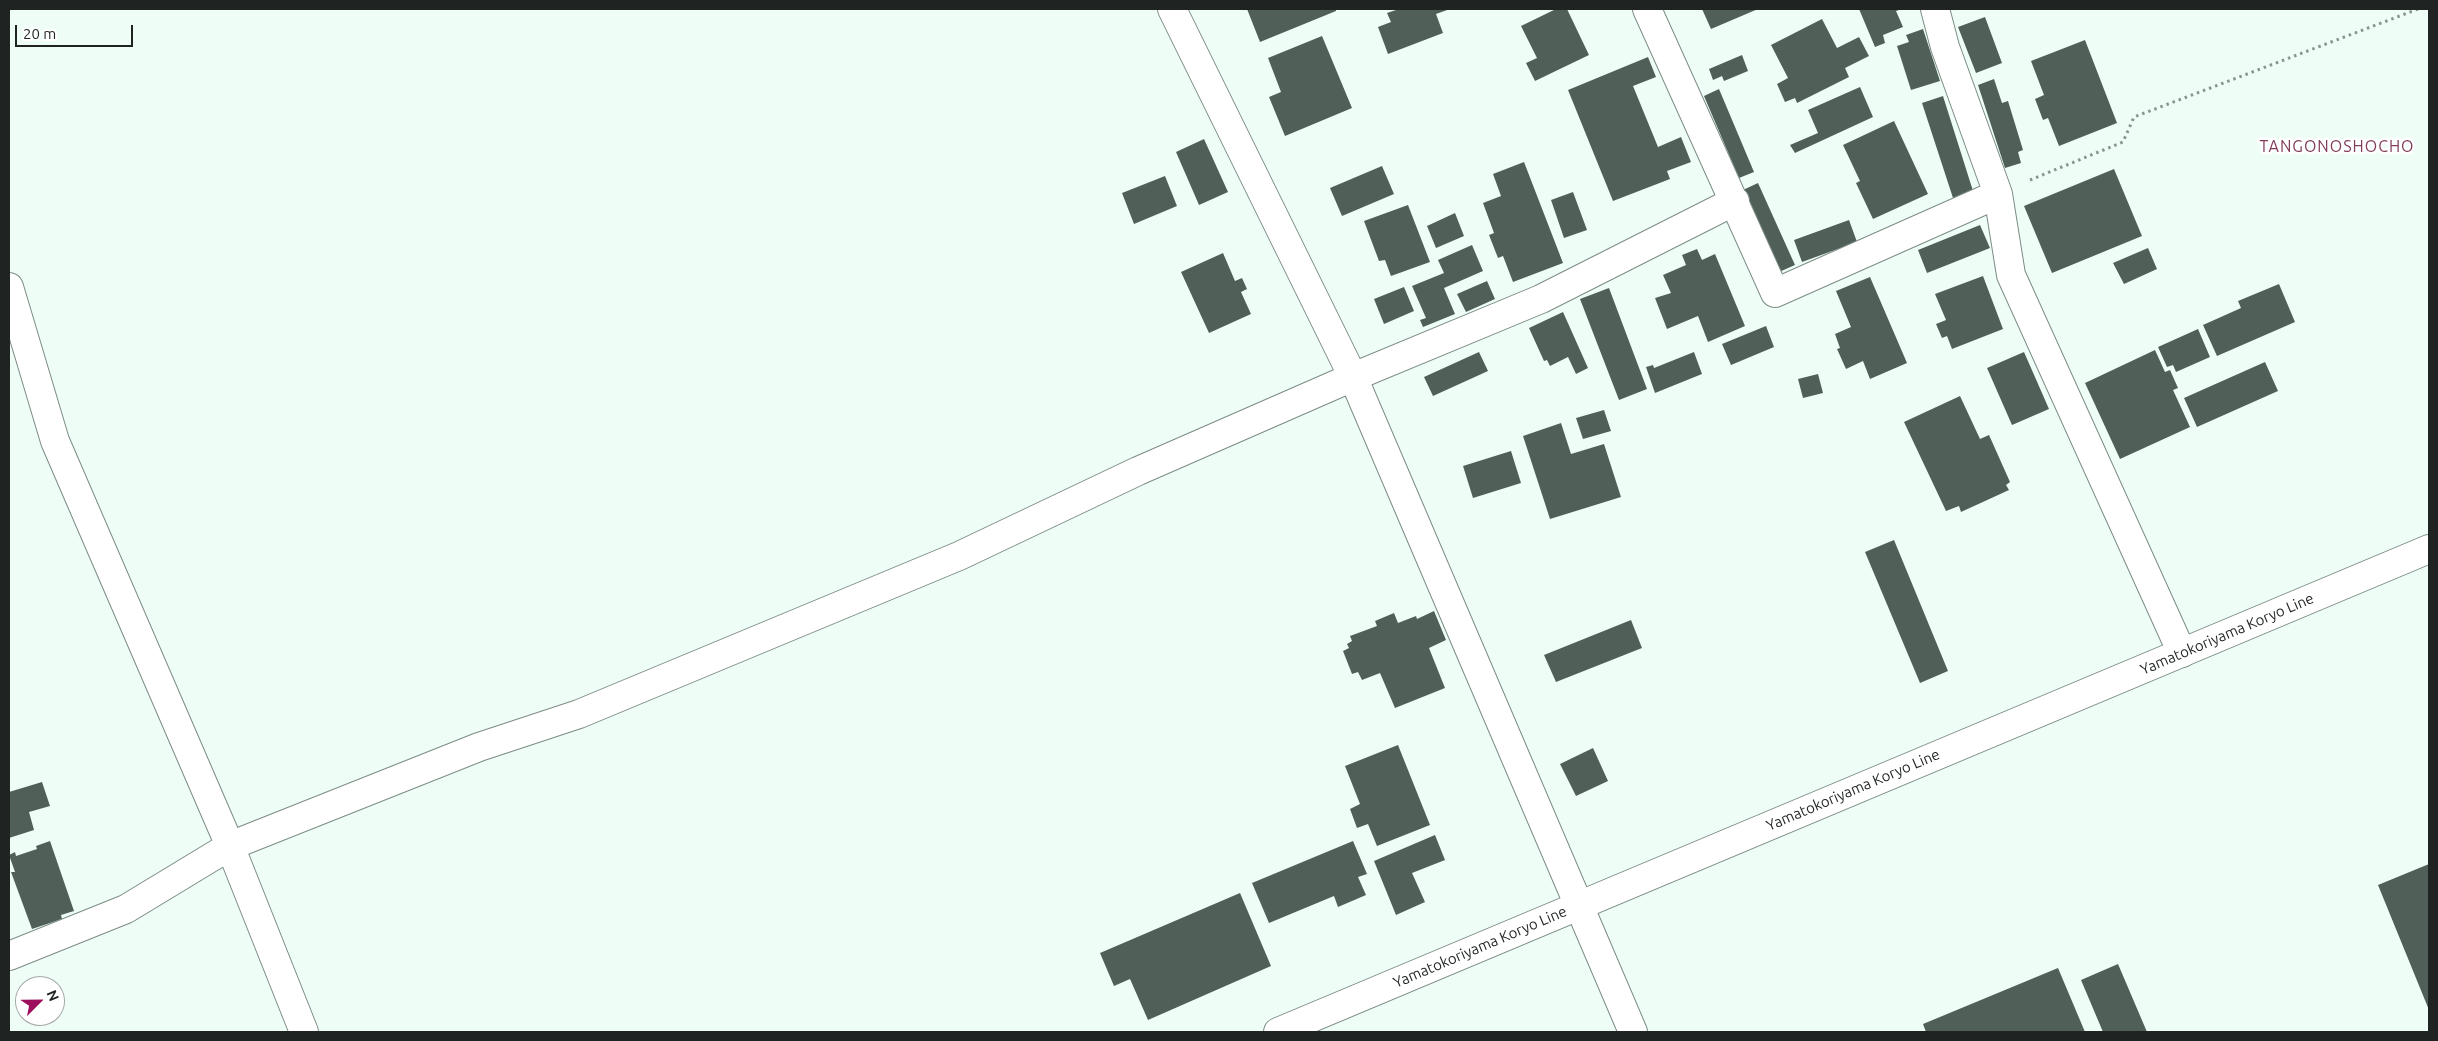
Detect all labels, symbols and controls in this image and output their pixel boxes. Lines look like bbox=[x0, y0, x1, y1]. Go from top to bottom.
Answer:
scale bar bbox=[18, 15, 135, 47]
text: 20 m bbox=[23, 25, 56, 42]
district label: TANGONOSHOCHO bbox=[2258, 137, 2416, 157]
street label: Yamatokoriyama Koryo Line bbox=[2138, 589, 2316, 679]
street label: Yamatokoriyama Koryo Line bbox=[1764, 745, 1942, 835]
street label: Yamatokoriyama Koryo Line bbox=[1391, 902, 1569, 992]
north arrow bbox=[15, 976, 65, 1026]
text: N bbox=[43, 988, 62, 1003]

